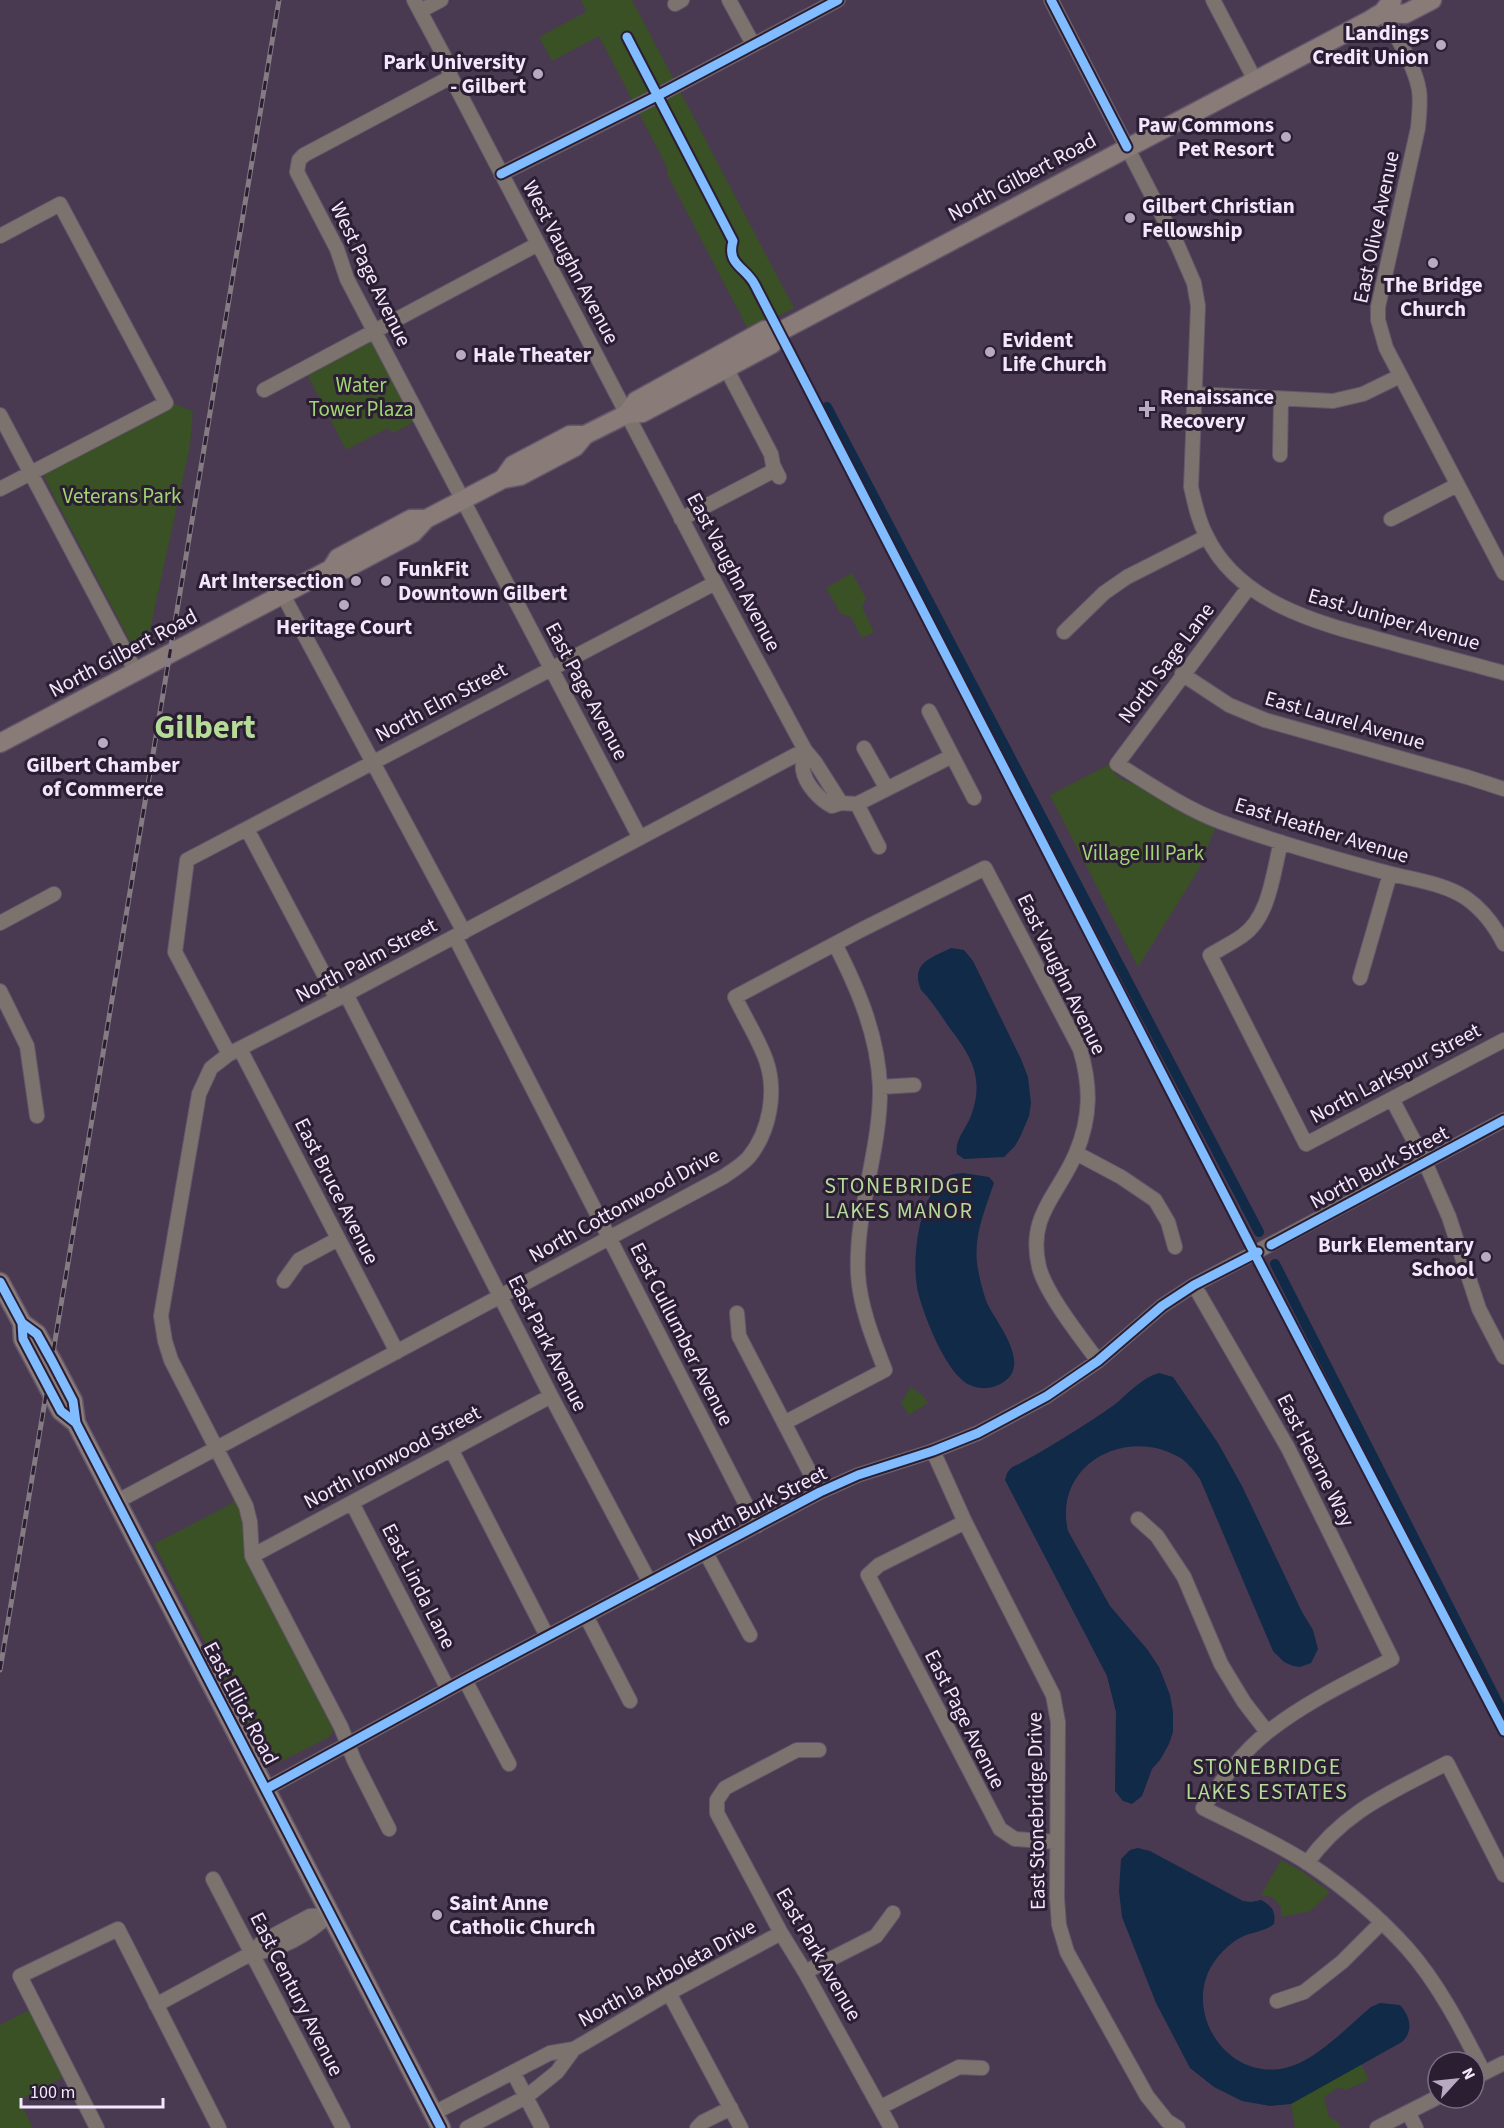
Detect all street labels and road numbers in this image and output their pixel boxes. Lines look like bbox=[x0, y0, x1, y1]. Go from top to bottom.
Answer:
street label: North Gilbert Road bbox=[942, 125, 1102, 229]
street label: East Olive Avenue bbox=[1345, 148, 1407, 306]
street label: West Vaughn Avenue bbox=[515, 175, 627, 349]
street label: West Page Avenue bbox=[323, 197, 419, 351]
street label: East Vaughn Avenue bbox=[679, 487, 789, 657]
street label: East Juniper Avenue bbox=[1304, 580, 1484, 658]
street label: North Sage Lane bbox=[1111, 596, 1221, 730]
street label: North Gilbert Road bbox=[43, 601, 203, 705]
street label: East Page Avenue bbox=[538, 617, 636, 765]
street label: North Elm Street bbox=[370, 655, 512, 749]
street label: East Laurel Avenue bbox=[1261, 683, 1429, 757]
street label: East Heather Avenue bbox=[1231, 789, 1413, 871]
street label: East Vaughn Avenue bbox=[1010, 888, 1114, 1060]
street label: North Palm Street bbox=[290, 910, 442, 1010]
street label: North Larkspur Street bbox=[1304, 1015, 1486, 1131]
street label: East Bruce Avenue bbox=[287, 1113, 387, 1269]
street label: North Burk Street bbox=[1304, 1118, 1454, 1216]
street label: North Cottonwood Drive bbox=[523, 1140, 725, 1270]
street label: East Cullumber Avenue bbox=[623, 1237, 741, 1431]
street label: East Park Avenue bbox=[501, 1270, 595, 1416]
street label: East Hearne Way bbox=[1270, 1388, 1363, 1532]
street label: North Ironwood Street bbox=[298, 1398, 486, 1516]
street label: North Burk Street bbox=[682, 1458, 832, 1554]
street label: East Linda Lane bbox=[374, 1518, 464, 1654]
street label: East Elliot Road bbox=[196, 1636, 286, 1770]
street label: East Page Avenue bbox=[917, 1644, 1013, 1794]
street label: East Stonebridge Drive bbox=[1019, 1712, 1053, 1910]
street label: East Park Avenue bbox=[769, 1882, 869, 2026]
street label: East Century Avenue bbox=[243, 1907, 351, 2081]
street label: North la Arboleta Drive bbox=[573, 1912, 761, 2034]

